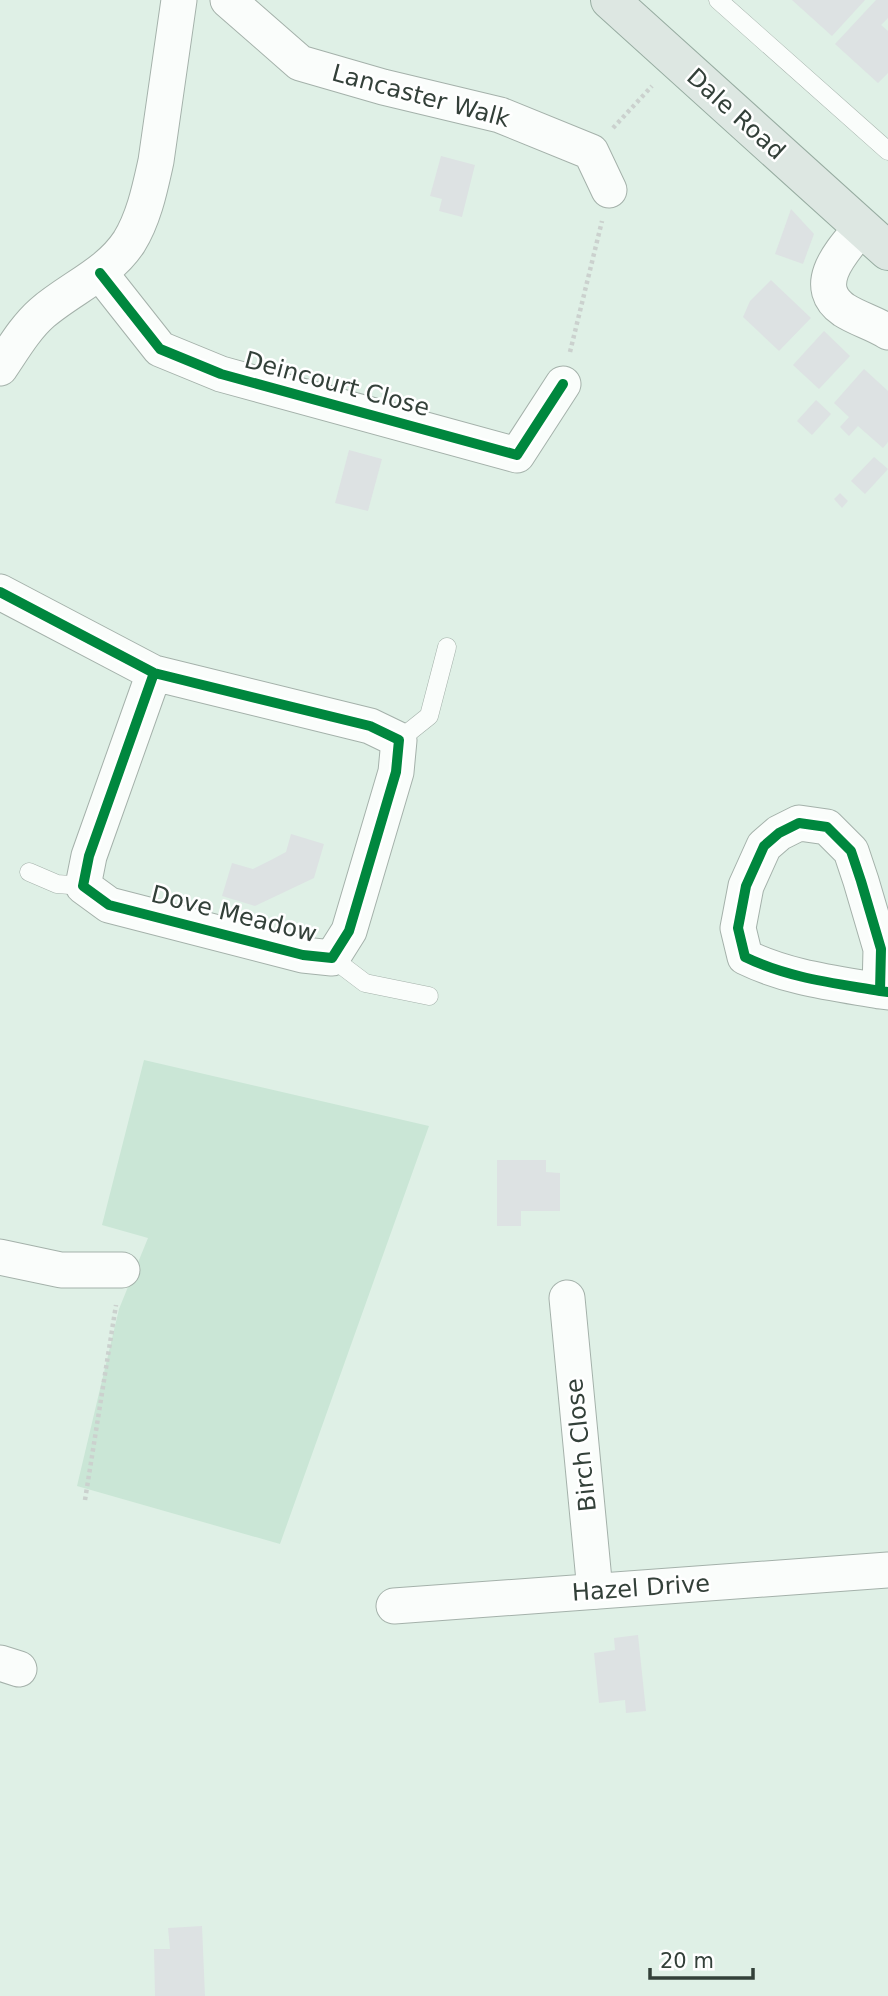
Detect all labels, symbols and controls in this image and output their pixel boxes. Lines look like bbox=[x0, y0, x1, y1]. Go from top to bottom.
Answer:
street label: Lancaster Walk bbox=[329, 59, 513, 133]
street label: Dale Road bbox=[681, 63, 791, 165]
street label: Deincourt Close bbox=[241, 346, 433, 422]
street label: Dove Meadow bbox=[148, 880, 320, 948]
street label: Birch Close bbox=[560, 1377, 602, 1513]
street label: Hazel Drive bbox=[571, 1569, 711, 1607]
scale bar bbox=[650, 1937, 753, 1981]
text: 20 m bbox=[660, 1949, 714, 1973]

